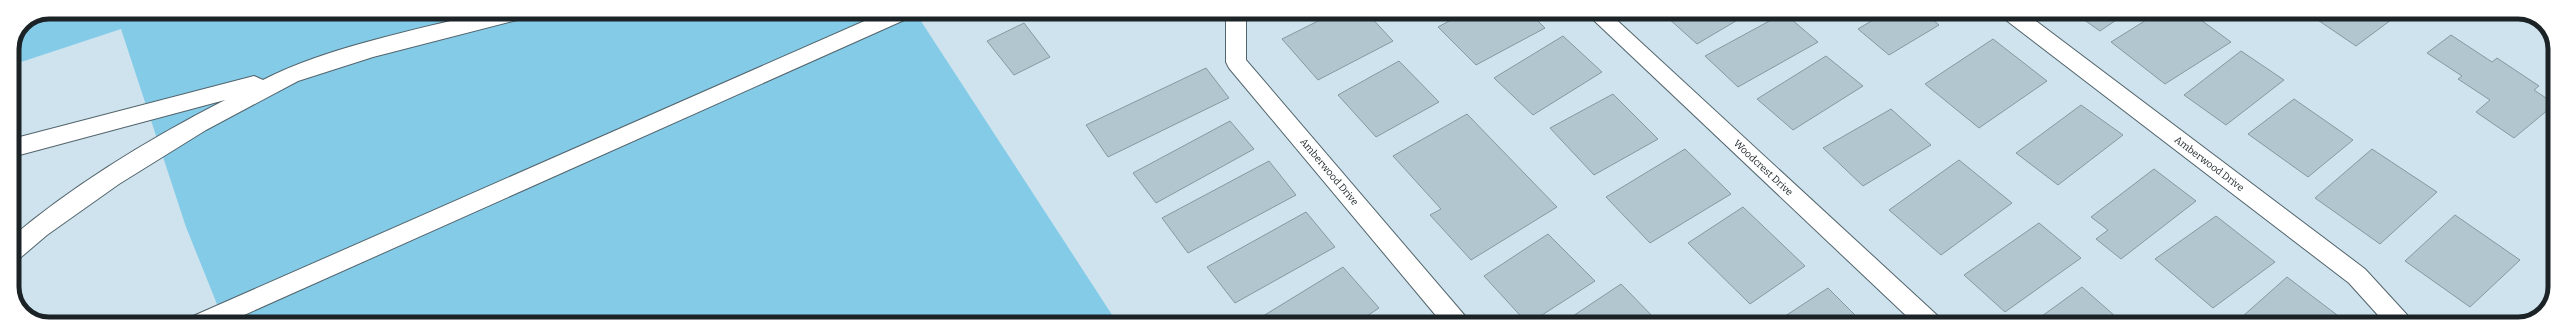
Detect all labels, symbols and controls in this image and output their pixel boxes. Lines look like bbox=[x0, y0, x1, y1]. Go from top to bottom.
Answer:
street label: Amberwood Drive bbox=[2172, 134, 2246, 194]
street label: Amberwood Drive bbox=[1297, 136, 1361, 208]
street label: Woodcrest Drive bbox=[1731, 137, 1795, 199]

